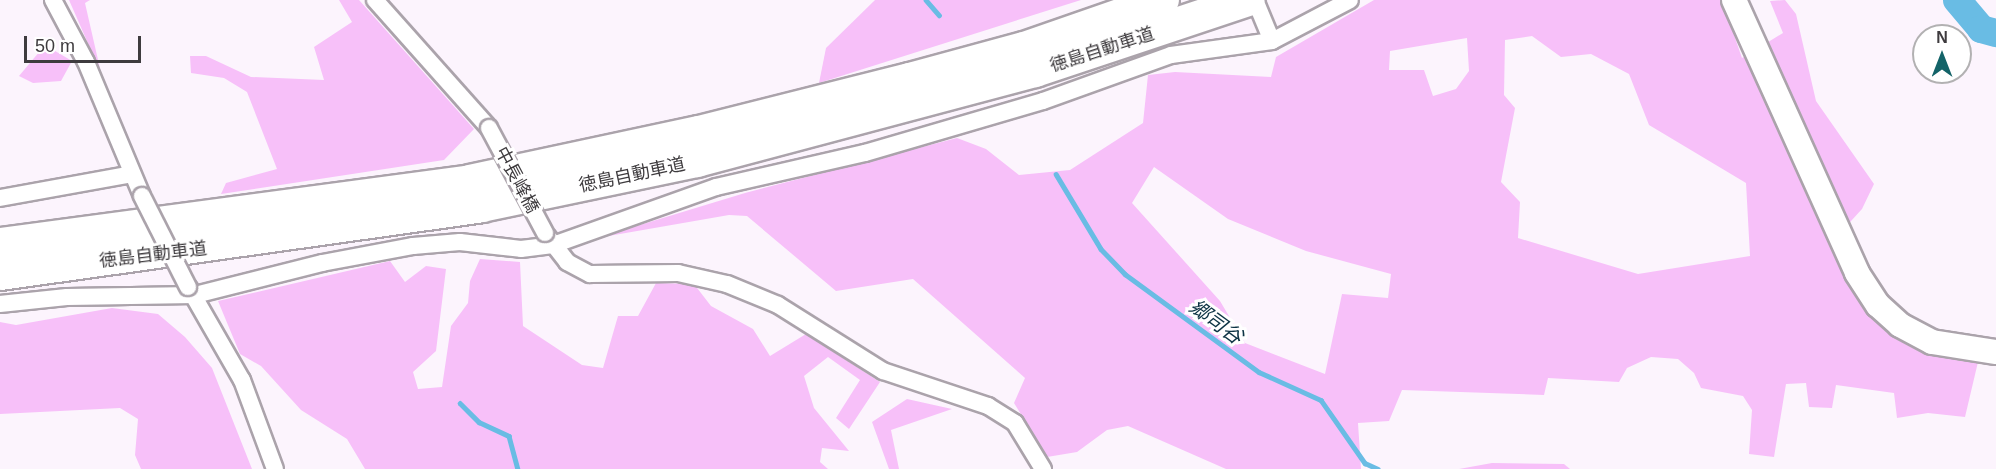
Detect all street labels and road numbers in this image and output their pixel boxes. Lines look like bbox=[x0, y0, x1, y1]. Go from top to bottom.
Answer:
street label: 徳島自動車道 bbox=[1047, 23, 1157, 77]
street label: 中長峰橋 bbox=[491, 143, 543, 217]
street label: 徳島自動車道 bbox=[577, 153, 687, 197]
street label: 徳島自動車道 bbox=[98, 238, 208, 272]

